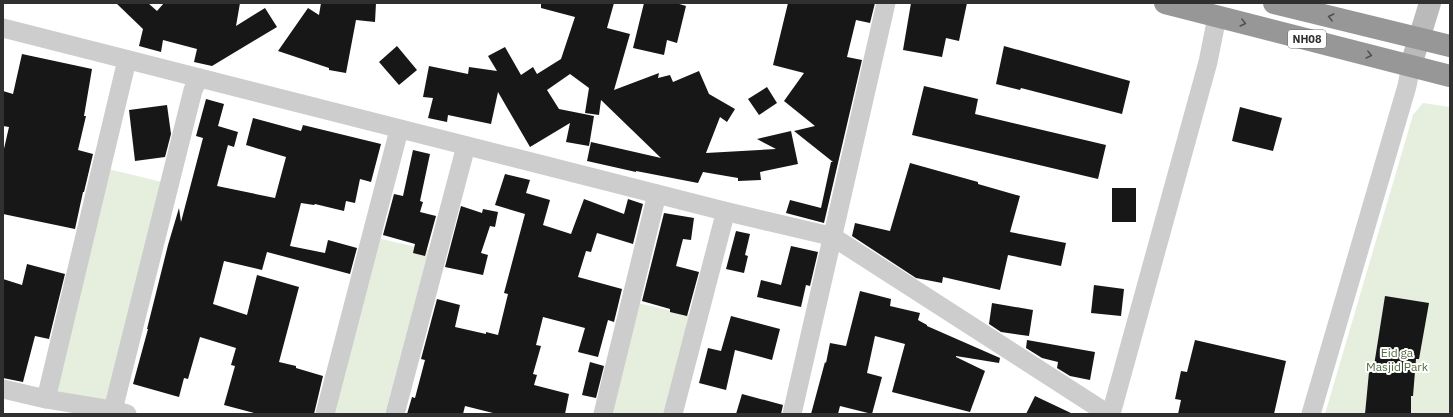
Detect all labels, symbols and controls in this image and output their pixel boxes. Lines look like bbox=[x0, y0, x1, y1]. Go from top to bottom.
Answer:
one-way arrow bbox=[1327, 13, 1334, 21]
one-way arrow bbox=[1240, 19, 1246, 27]
road number: NH08 bbox=[1288, 30, 1326, 48]
one-way arrow bbox=[1366, 50, 1372, 58]
park label: Eid ga Masjid Park bbox=[1366, 345, 1429, 374]

